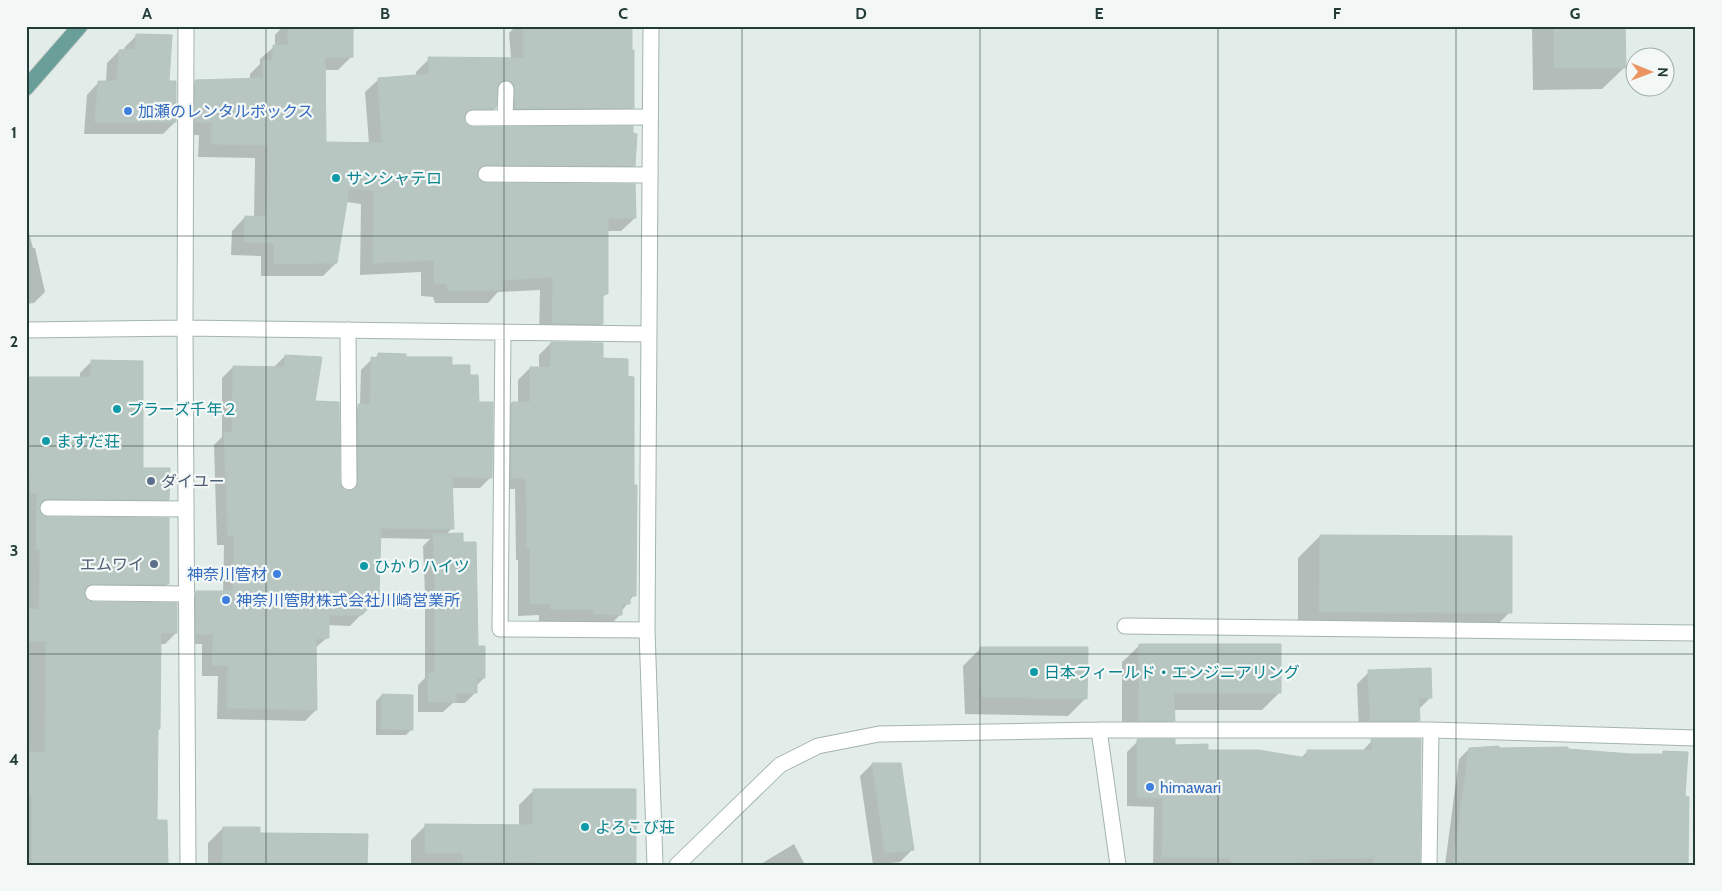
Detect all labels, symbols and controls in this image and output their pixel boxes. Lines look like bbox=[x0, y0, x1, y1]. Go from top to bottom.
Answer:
text: A bbox=[142, 4, 152, 23]
text: B bbox=[380, 4, 390, 23]
text: C bbox=[618, 4, 628, 23]
text: D bbox=[855, 4, 867, 23]
text: E bbox=[1094, 4, 1104, 23]
text: F bbox=[1333, 4, 1342, 23]
text: G bbox=[1570, 4, 1580, 23]
north arrow bbox=[1624, 48, 1674, 98]
text: N bbox=[1654, 67, 1672, 77]
place label: 加瀬のレンタルボックス bbox=[138, 102, 314, 121]
marker: 加瀬のレンタルボックス bbox=[122, 105, 134, 117]
text: 1 bbox=[11, 123, 17, 142]
place label: サンシャテロ bbox=[346, 169, 442, 188]
marker: サンシャテロ bbox=[330, 172, 342, 184]
text: 2 bbox=[10, 332, 18, 351]
place label: プラーズ千年２ bbox=[127, 400, 238, 419]
marker: プラーズ千年２ bbox=[111, 403, 123, 415]
place label: ますだ荘 bbox=[56, 432, 120, 451]
marker: ますだ荘 bbox=[40, 435, 52, 447]
place label: ダイユー bbox=[161, 472, 225, 491]
marker: ダイユー bbox=[145, 475, 157, 487]
text: 3 bbox=[10, 541, 18, 560]
place label: エムワイ bbox=[80, 555, 144, 574]
place label: ひかりハイツ bbox=[374, 557, 470, 576]
marker: エムワイ bbox=[148, 558, 160, 570]
marker: ひかりハイツ bbox=[358, 560, 370, 572]
place label: 神奈川管材 bbox=[187, 565, 267, 584]
marker: 神奈川管材 bbox=[271, 568, 283, 580]
place label: 神奈川管財株式会社川崎営業所 bbox=[236, 591, 460, 610]
marker: 神奈川管財株式会社川崎営業所 bbox=[220, 594, 232, 606]
place label: 日本フィールド・エンジニアリング bbox=[1044, 663, 1300, 682]
marker: 日本フィールド・エンジニアリング bbox=[1028, 666, 1040, 678]
text: 4 bbox=[9, 750, 19, 769]
place label: himawari bbox=[1160, 778, 1221, 797]
marker: himawari bbox=[1144, 781, 1156, 793]
place label: よろこび荘 bbox=[595, 818, 675, 837]
marker: よろこび荘 bbox=[579, 821, 591, 833]

